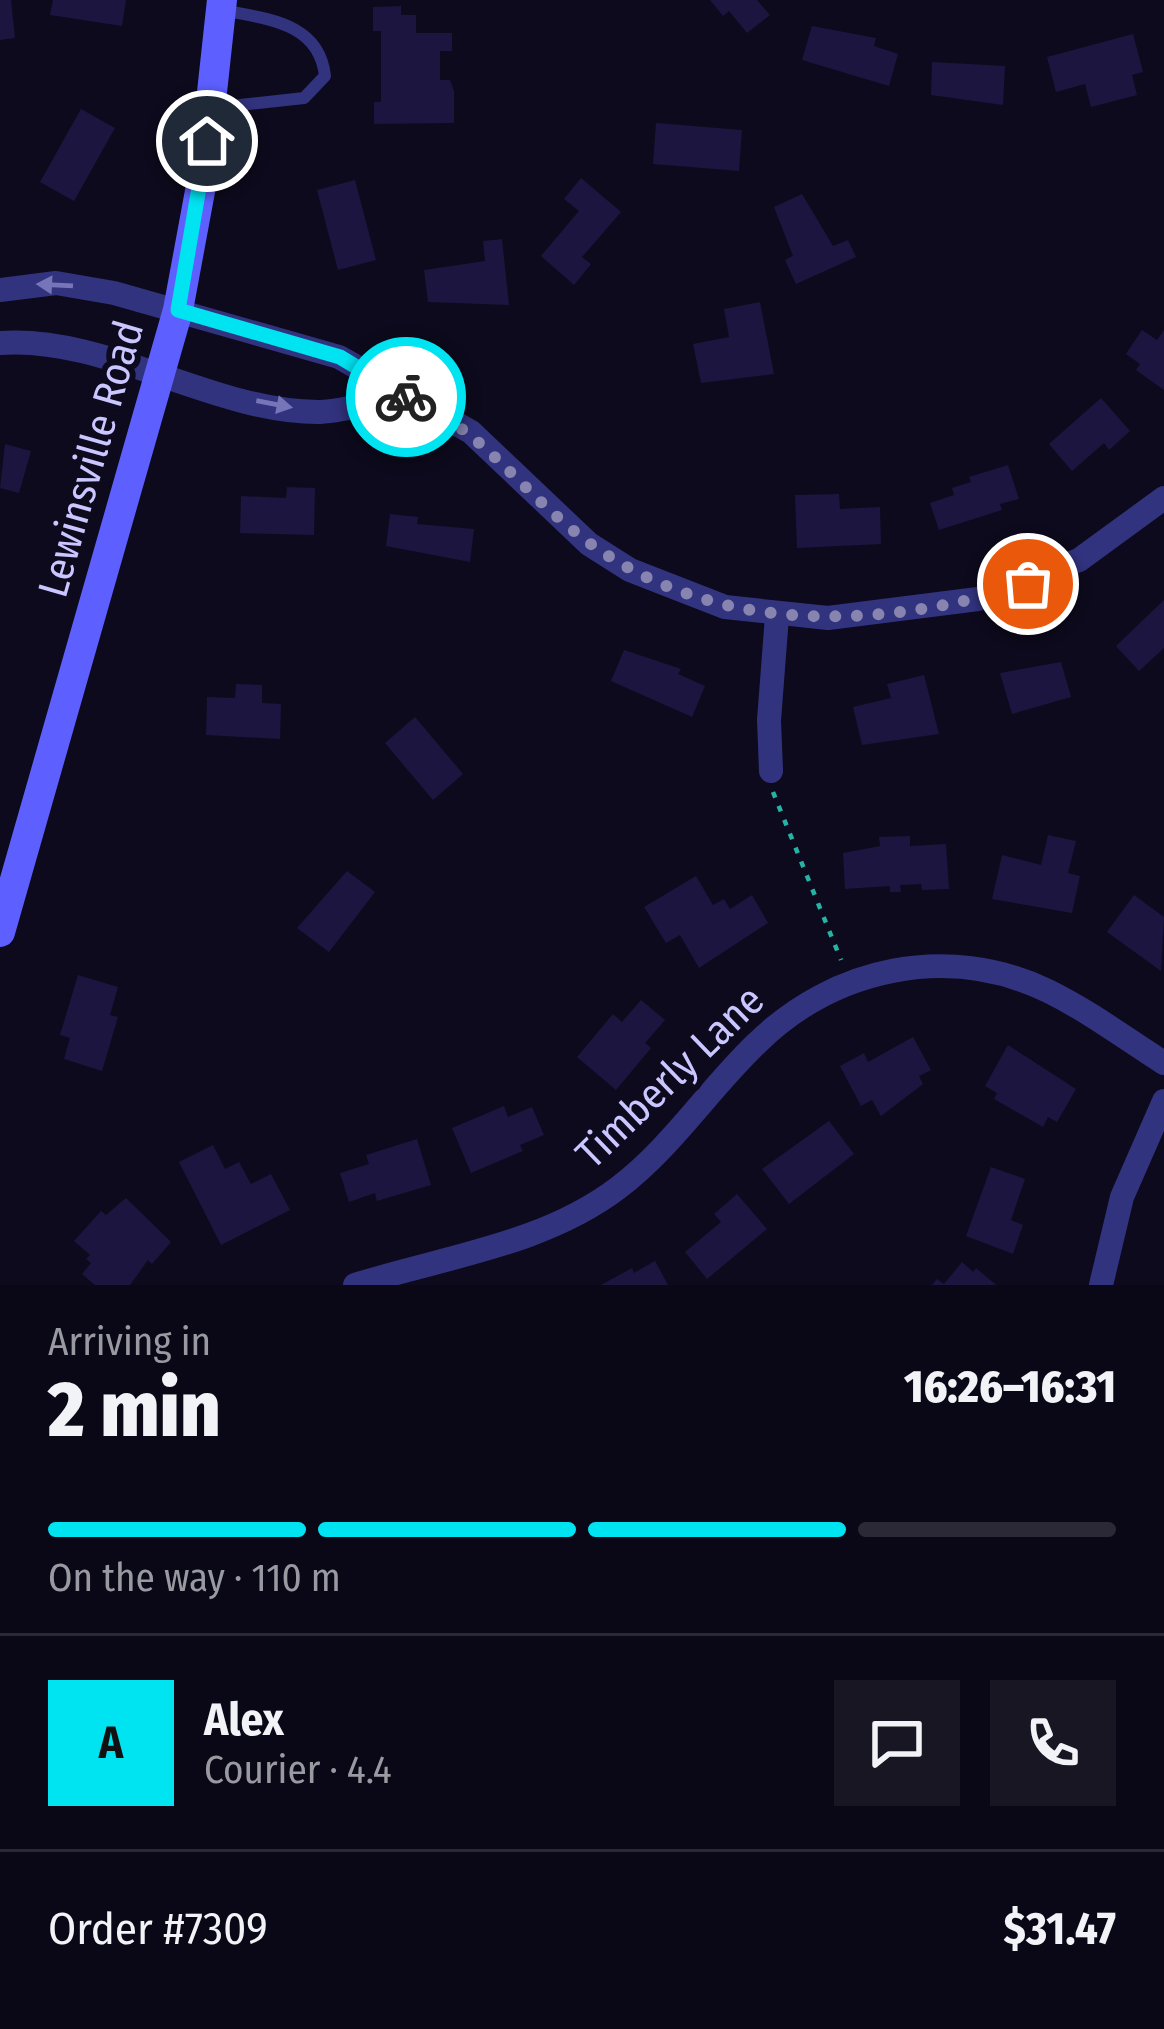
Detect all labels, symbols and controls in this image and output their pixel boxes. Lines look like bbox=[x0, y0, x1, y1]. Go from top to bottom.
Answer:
pin bbox=[156, 90, 258, 192]
icon: home bbox=[174, 108, 240, 174]
one-way arrow bbox=[35, 276, 73, 295]
street label: Lewinsville Road bbox=[28, 315, 154, 603]
courier bbox=[346, 337, 466, 457]
icon: bike bbox=[373, 364, 439, 430]
one-way arrow bbox=[256, 395, 294, 414]
pin bbox=[977, 533, 1079, 635]
icon: bag bbox=[995, 551, 1061, 617]
street label: Timberly Lane bbox=[566, 975, 774, 1179]
text: Arriving in bbox=[48, 1319, 211, 1365]
text: 16:26–16:31 bbox=[904, 1360, 1116, 1414]
text: 2 min bbox=[48, 1363, 221, 1457]
text: On the way · 110 m bbox=[48, 1555, 341, 1601]
button: chat bbox=[834, 1680, 960, 1806]
button: phone bbox=[990, 1680, 1116, 1806]
text: Alex bbox=[204, 1693, 284, 1747]
text: A bbox=[99, 1716, 123, 1770]
text: Courier · 4.4 bbox=[204, 1747, 392, 1793]
text: Order #7309 bbox=[48, 1902, 268, 1956]
text: $31.47 bbox=[1003, 1902, 1116, 1956]

